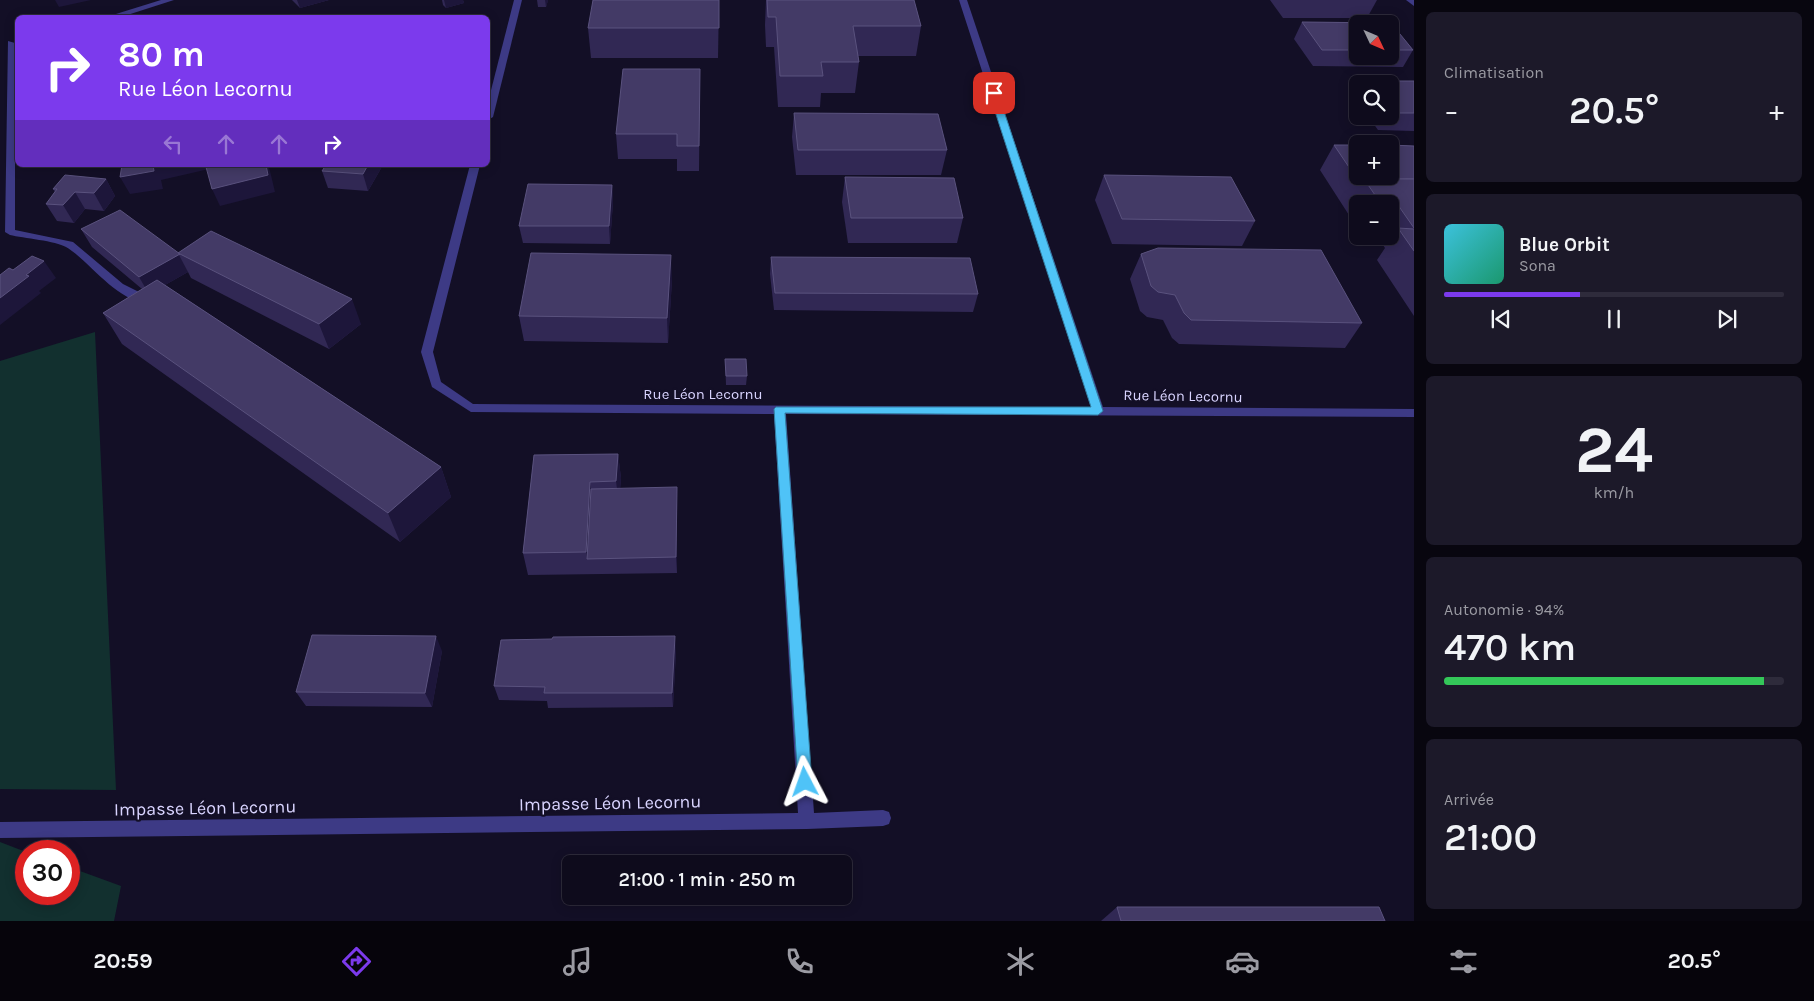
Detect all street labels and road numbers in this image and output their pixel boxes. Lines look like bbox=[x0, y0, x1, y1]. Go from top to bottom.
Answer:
street label: Rue Léon Lecornu bbox=[643, 385, 763, 403]
street label: Rue Léon Lecornu bbox=[1123, 386, 1243, 406]
street label: Impasse Léon Lecornu bbox=[519, 790, 701, 816]
street label: Impasse Léon Lecornu bbox=[114, 795, 296, 821]

